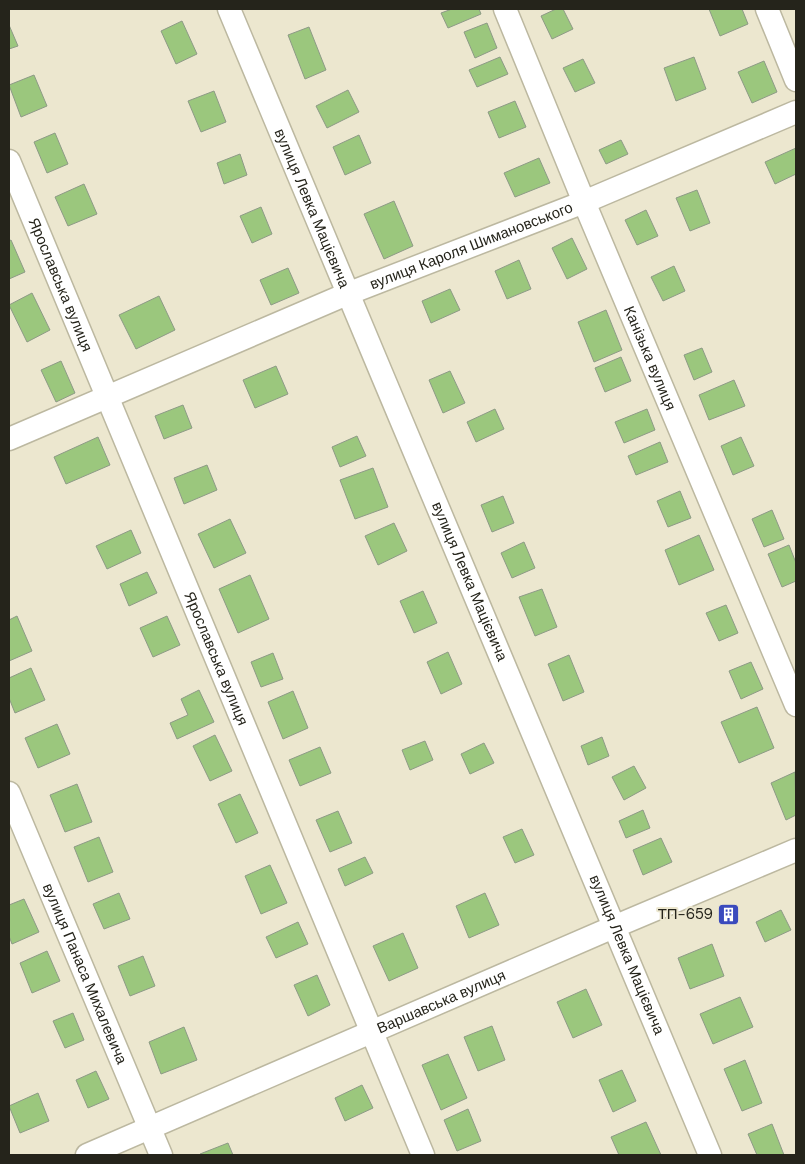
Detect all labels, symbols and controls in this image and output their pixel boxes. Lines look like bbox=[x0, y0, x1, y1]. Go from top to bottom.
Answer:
street label: вулиця Левка Мацієвича bbox=[270, 126, 355, 292]
street label: вулиця Кароля Шимановського bbox=[367, 197, 576, 294]
street label: Ярославська вулиця bbox=[24, 215, 97, 355]
street label: Канізька вулиця bbox=[619, 303, 681, 413]
street label: вулиця Левка Мацієвича bbox=[427, 499, 513, 665]
street label: Ярославська вулиця bbox=[179, 589, 253, 729]
street label: вулиця Левка Мацієвича bbox=[585, 872, 669, 1038]
street label: вулиця Панаса Михалевича bbox=[38, 880, 132, 1068]
building icon: ТП-659 bbox=[717, 902, 741, 926]
place label: ТП-659 bbox=[658, 904, 713, 924]
street label: Варшавська вулиця bbox=[374, 965, 509, 1038]

